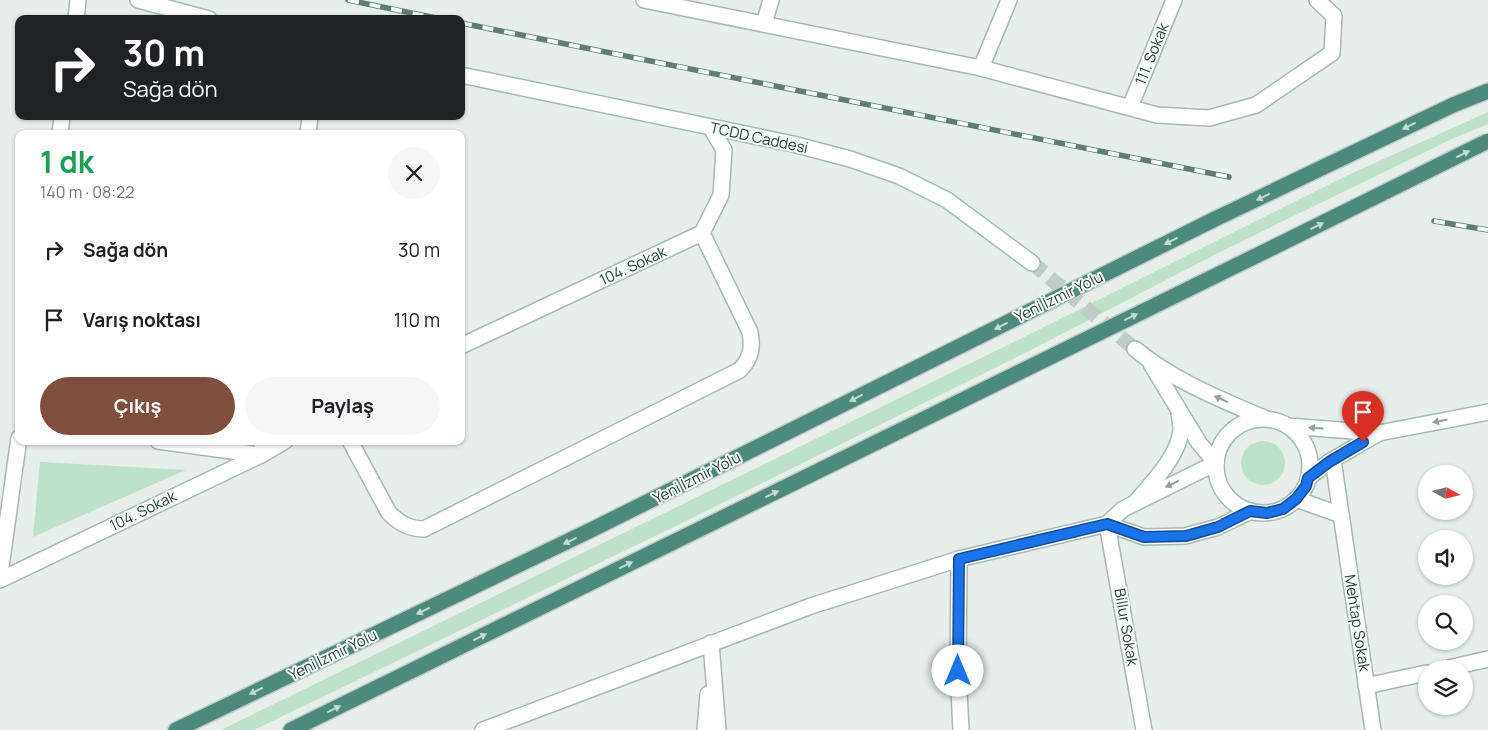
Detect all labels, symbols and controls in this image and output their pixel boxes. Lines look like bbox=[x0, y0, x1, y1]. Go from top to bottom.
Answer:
street label: 111. Sokak bbox=[1130, 19, 1174, 88]
text: 30 m bbox=[123, 29, 205, 77]
icon: right bbox=[40, 35, 105, 100]
text: Sağa dön bbox=[123, 74, 218, 104]
street label: TCDD Caddesi bbox=[708, 117, 810, 158]
one-way arrow bbox=[1402, 123, 1416, 131]
text: 1 dk bbox=[40, 141, 94, 182]
button: close bbox=[388, 147, 440, 199]
one-way arrow bbox=[1456, 150, 1470, 158]
text: 140 m · 08:22 bbox=[40, 181, 134, 203]
one-way arrow bbox=[1256, 193, 1270, 201]
one-way arrow bbox=[1310, 222, 1324, 230]
icon: right bbox=[40, 236, 68, 264]
text: Sağa dön bbox=[83, 237, 168, 263]
text: 30 m bbox=[398, 237, 440, 263]
one-way arrow bbox=[1164, 237, 1179, 245]
street label: 104. Sokak bbox=[596, 241, 670, 290]
street label: Yeni İzmir Yolu bbox=[1011, 266, 1106, 327]
icon: arrive bbox=[40, 306, 68, 334]
text: Varış noktası bbox=[83, 307, 201, 333]
text: 110 m bbox=[394, 307, 440, 333]
one-way arrow bbox=[1123, 313, 1138, 322]
one-way arrow bbox=[994, 322, 1009, 330]
button: Çıkış bbox=[40, 377, 235, 435]
button: Paylaş bbox=[245, 377, 440, 435]
pin bbox=[1342, 391, 1384, 442]
one-way arrow bbox=[849, 394, 863, 402]
one-way arrow bbox=[1214, 395, 1228, 403]
icon: arrive bbox=[1349, 398, 1377, 426]
one-way arrow bbox=[1432, 418, 1448, 426]
one-way arrow bbox=[1308, 424, 1324, 432]
street label: Yeni İzmir Yolu bbox=[649, 446, 744, 509]
north arrow bbox=[1418, 465, 1472, 520]
map controls bbox=[1418, 465, 1473, 715]
one-way arrow bbox=[1165, 480, 1179, 488]
street label: 104. Sokak bbox=[106, 485, 180, 536]
one-way arrow bbox=[765, 489, 779, 497]
button: sound bbox=[1418, 530, 1473, 585]
one-way arrow bbox=[562, 537, 577, 545]
one-way arrow bbox=[619, 561, 633, 569]
street label: Mehtap Sokak bbox=[1339, 573, 1376, 673]
street label: Billur Sokak bbox=[1109, 587, 1144, 668]
button: search bbox=[1418, 595, 1473, 650]
one-way arrow bbox=[416, 607, 430, 615]
street label: Yeni İzmir Yolu bbox=[285, 624, 380, 685]
one-way arrow bbox=[473, 633, 487, 641]
position arrow bbox=[931, 644, 983, 696]
button: layers bbox=[1418, 660, 1473, 715]
one-way arrow bbox=[249, 687, 264, 695]
one-way arrow bbox=[327, 704, 341, 712]

